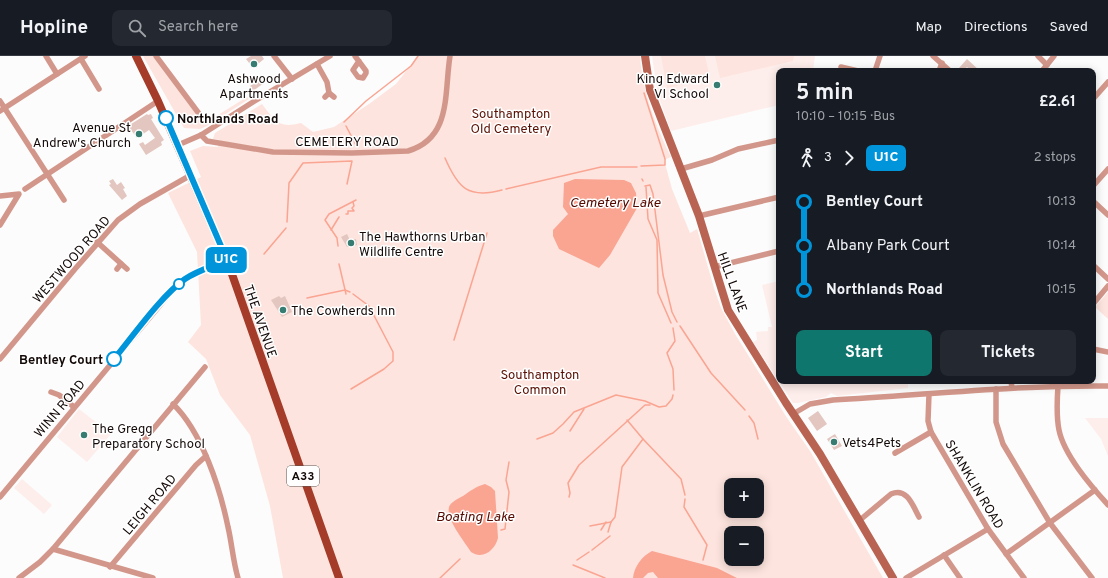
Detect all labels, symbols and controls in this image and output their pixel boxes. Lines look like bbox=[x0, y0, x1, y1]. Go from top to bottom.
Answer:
search box bbox=[112, 10, 392, 46]
text: Hopline bbox=[20, 16, 88, 40]
icon: search bbox=[126, 17, 148, 39]
text: Search here bbox=[158, 18, 238, 37]
text: Map bbox=[916, 19, 942, 36]
text: Directions bbox=[964, 19, 1028, 36]
text: Saved bbox=[1050, 19, 1088, 36]
marker: Ashwood Apartments bbox=[249, 59, 259, 69]
place label: Ashwood Apartments bbox=[219, 72, 289, 103]
place label: King Edward VI School bbox=[636, 72, 709, 103]
marker: King Edward VI School bbox=[712, 80, 722, 90]
text: 5 min bbox=[796, 80, 853, 107]
text: £2.61 bbox=[1039, 93, 1076, 112]
park label: Southampton Old Cemetery bbox=[471, 107, 552, 138]
text: 10:10 – 10:15 · Bus bbox=[796, 109, 895, 125]
marker: Northlands Road bbox=[158, 110, 174, 126]
place label: Northlands Road bbox=[177, 112, 278, 128]
place label: Avenue St Andrew's Church bbox=[33, 121, 131, 152]
marker: Avenue St Andrew's Church bbox=[134, 129, 144, 139]
street label: CEMETERY ROAD bbox=[295, 135, 399, 151]
icon: walk bbox=[796, 147, 818, 169]
icon: forward bbox=[838, 147, 860, 169]
text: U1C bbox=[874, 149, 898, 166]
text: 3 bbox=[824, 150, 832, 166]
text: 2 stops bbox=[1034, 150, 1076, 166]
text: Bentley Court bbox=[826, 193, 923, 212]
text: 10:13 bbox=[1047, 194, 1076, 210]
water label: Cemetery Lake bbox=[570, 195, 661, 212]
street label: WESTWOOD ROAD bbox=[30, 213, 115, 307]
place label: The Hawthorns Urban Wildlife Centre bbox=[359, 230, 486, 261]
text: Albany Park Court bbox=[826, 237, 950, 256]
marker: The Hawthorns Urban Wildlife Centre bbox=[346, 238, 356, 248]
text: 10:14 bbox=[1047, 238, 1076, 254]
line badge: U1C bbox=[203, 247, 249, 273]
street label: HILL LANE bbox=[713, 250, 749, 315]
text: U1C bbox=[214, 251, 238, 268]
unlabelled marker bbox=[173, 278, 185, 290]
text: Northlands Road bbox=[826, 281, 943, 300]
text: 10:15 bbox=[1047, 282, 1076, 298]
street label: THE AVENUE bbox=[239, 283, 279, 360]
place label: The Cowherds Inn bbox=[291, 304, 395, 320]
marker: The Cowherds Inn bbox=[278, 305, 288, 315]
button: Start bbox=[796, 330, 932, 376]
button: Tickets bbox=[940, 330, 1076, 376]
marker: Bentley Court bbox=[106, 351, 122, 367]
place label: Bentley Court bbox=[19, 353, 103, 369]
park label: Southampton Common bbox=[501, 368, 579, 399]
street label: WINN ROAD bbox=[32, 377, 89, 442]
place label: The Gregg Preparatory School bbox=[92, 422, 205, 453]
marker: The Gregg Preparatory School bbox=[79, 430, 89, 440]
place label: Vets4Pets bbox=[842, 436, 901, 452]
marker: Vets4Pets bbox=[829, 437, 839, 447]
street label: SHANKLIN ROAD bbox=[940, 438, 1006, 532]
road number: A33 bbox=[287, 466, 319, 486]
street label: LEIGH ROAD bbox=[120, 472, 181, 539]
map controls bbox=[724, 478, 764, 566]
button: + bbox=[724, 478, 764, 518]
water label: Boating Lake bbox=[436, 509, 515, 526]
button: − bbox=[724, 526, 764, 566]

